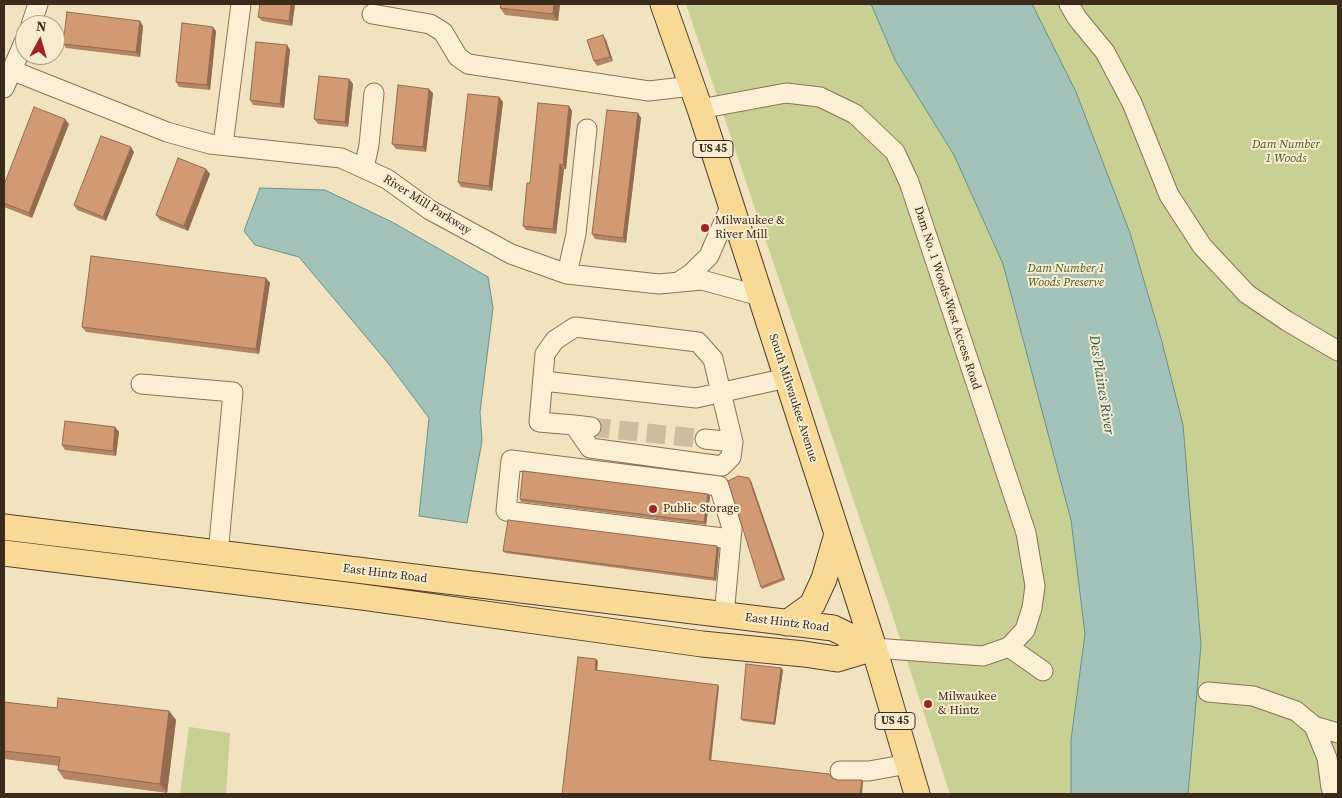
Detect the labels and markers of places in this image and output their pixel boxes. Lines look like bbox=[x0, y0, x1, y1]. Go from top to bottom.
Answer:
place label: Milwaukee & River Mill bbox=[715, 214, 785, 242]
marker: Milwaukee & River Mill bbox=[699, 222, 711, 234]
place label: Public Storage bbox=[663, 502, 739, 516]
marker: Public Storage bbox=[647, 503, 659, 515]
place label: Milwaukee & Hintz bbox=[938, 690, 996, 718]
marker: Milwaukee & Hintz bbox=[922, 698, 934, 710]

